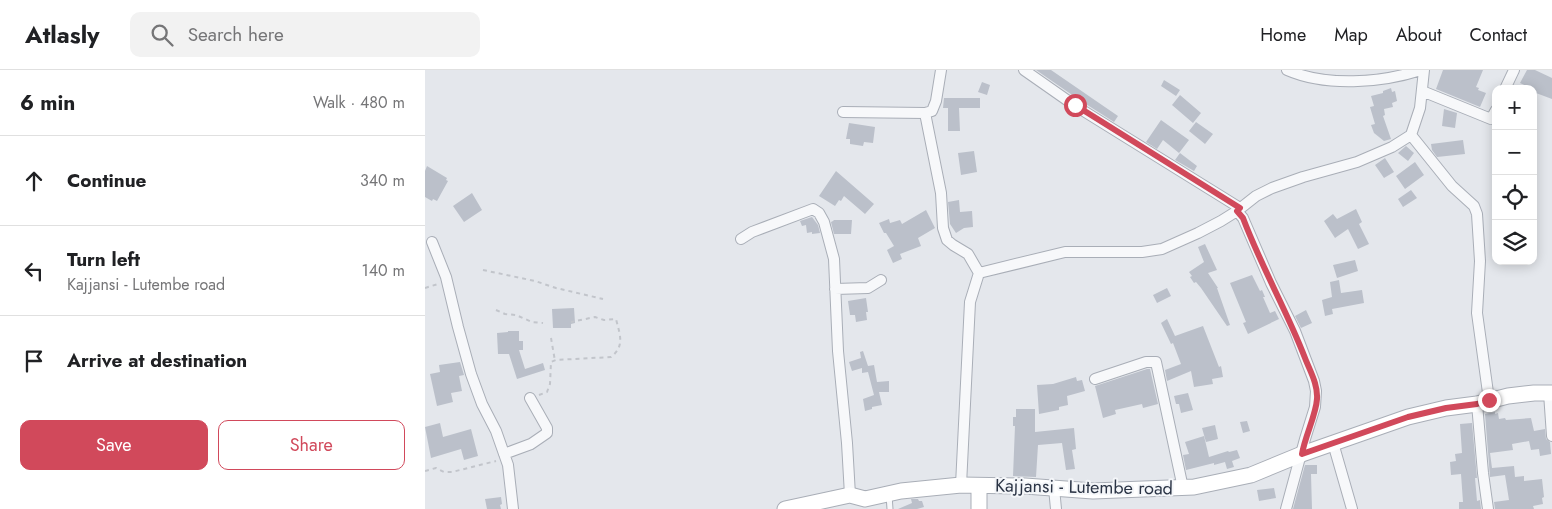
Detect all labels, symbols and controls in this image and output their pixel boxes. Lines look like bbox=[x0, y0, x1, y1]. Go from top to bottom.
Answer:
search box bbox=[130, 12, 480, 57]
text: Atlasly bbox=[25, 17, 100, 52]
icon: search bbox=[148, 21, 176, 49]
text: Search here bbox=[188, 21, 284, 48]
text: Home bbox=[1260, 22, 1306, 48]
text: Map bbox=[1334, 22, 1368, 48]
text: About bbox=[1396, 22, 1441, 48]
text: Contact bbox=[1469, 22, 1527, 48]
map controls bbox=[1492, 85, 1537, 265]
button: + bbox=[1492, 85, 1537, 130]
text: 6 min bbox=[20, 88, 75, 118]
text: Walk · 480 m bbox=[313, 91, 405, 114]
route start bbox=[1064, 94, 1087, 117]
button: − bbox=[1492, 130, 1537, 175]
icon: ahead bbox=[20, 167, 48, 195]
text: Continue bbox=[67, 167, 146, 194]
text: 340 m bbox=[360, 169, 405, 192]
button: locate bbox=[1492, 175, 1537, 220]
button: layers bbox=[1492, 220, 1537, 265]
text: Turn left bbox=[67, 246, 140, 273]
icon: left bbox=[20, 257, 48, 285]
text: 140 m bbox=[362, 259, 405, 282]
text: Kajjansi - Lutembe road bbox=[67, 273, 225, 296]
icon: arrive bbox=[20, 347, 48, 375]
text: Arrive at destination bbox=[67, 347, 247, 374]
route end bbox=[1478, 389, 1501, 412]
button: Save bbox=[20, 420, 208, 470]
button: Share bbox=[218, 420, 405, 470]
street label: Kajjansi - Lutembe road bbox=[995, 472, 1173, 502]

